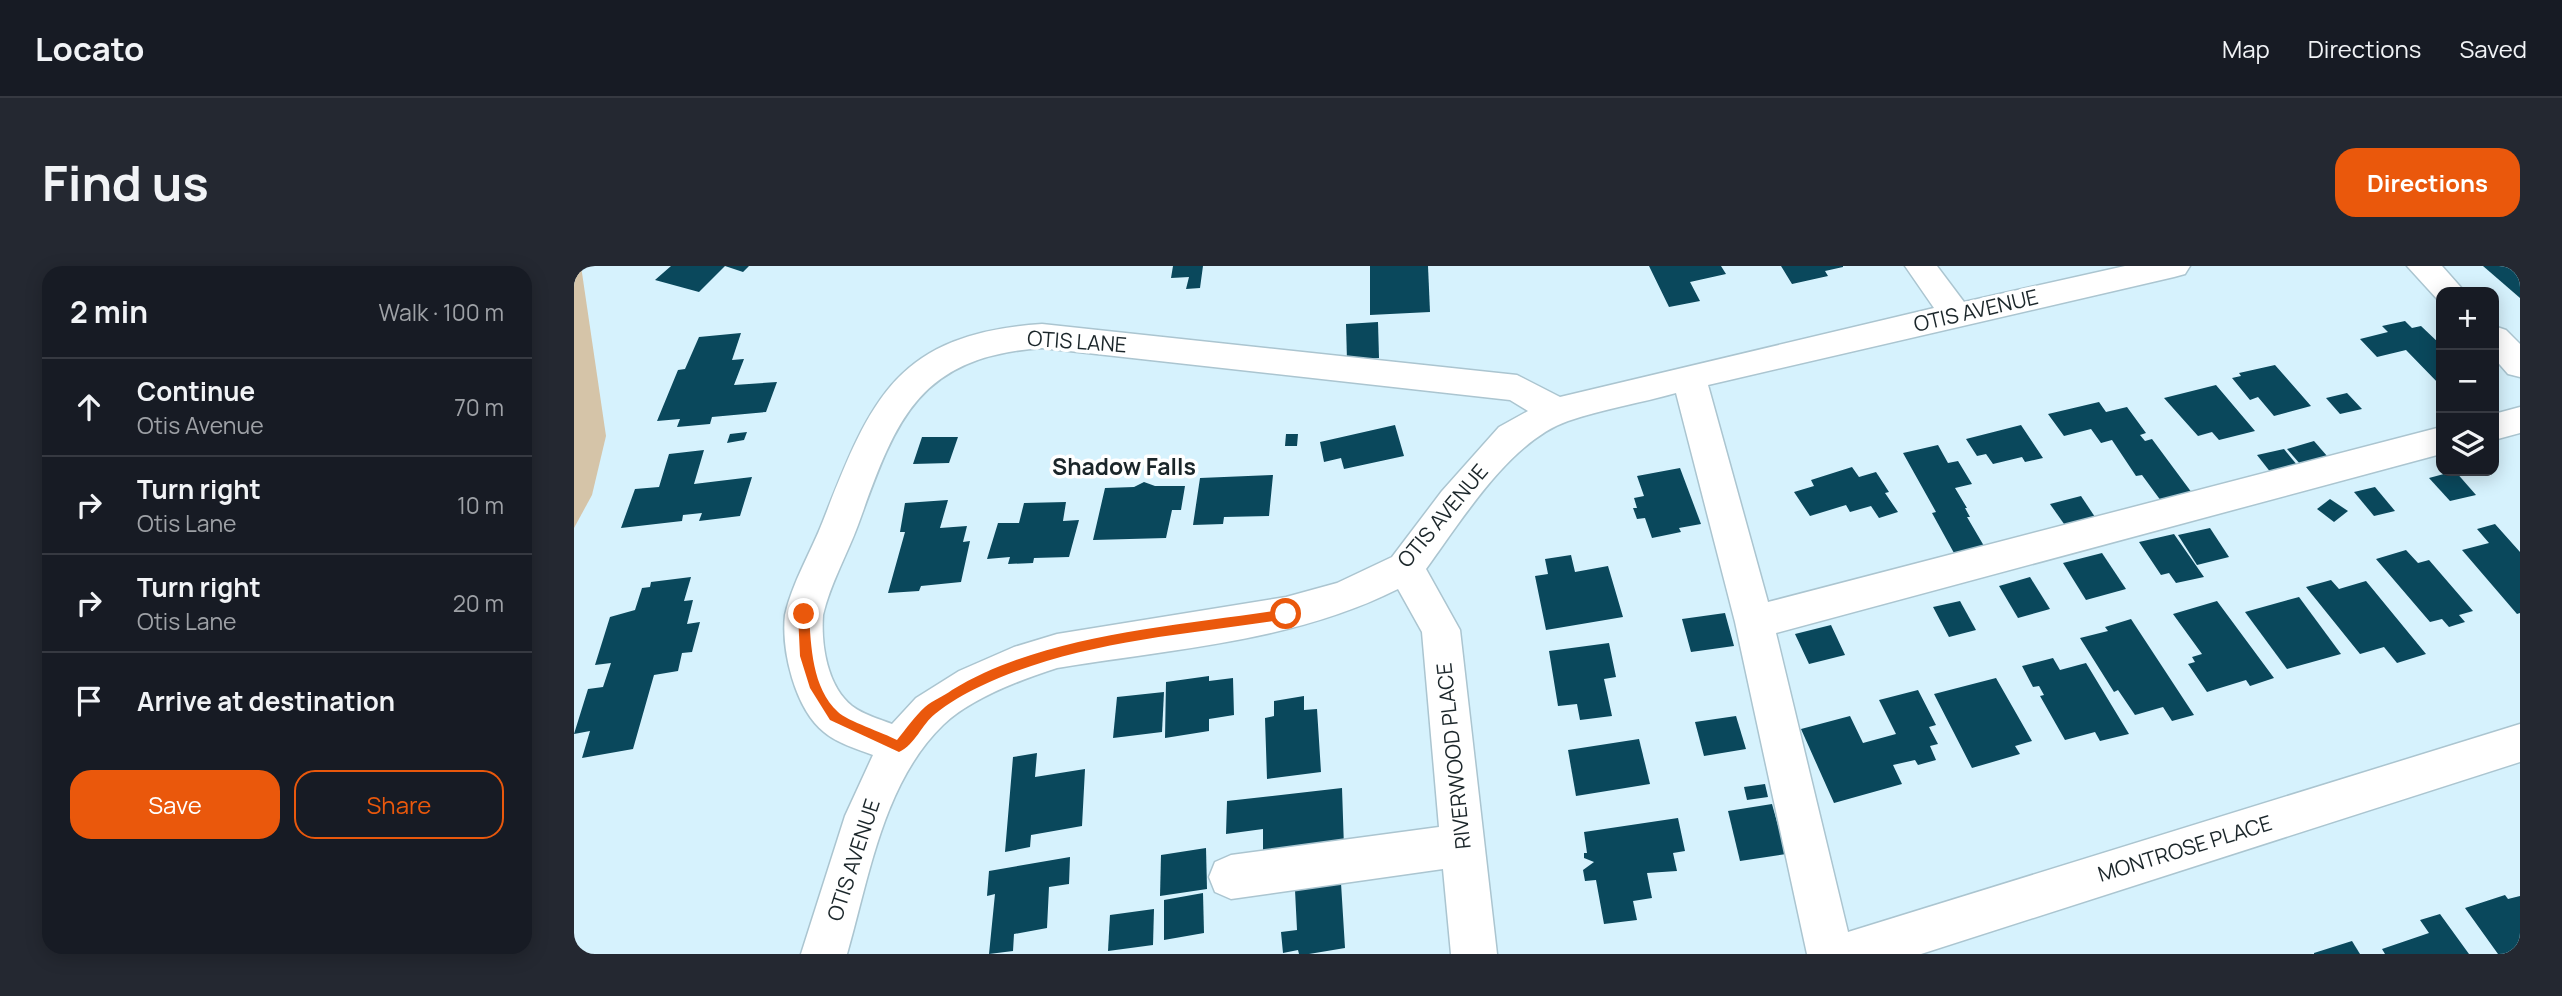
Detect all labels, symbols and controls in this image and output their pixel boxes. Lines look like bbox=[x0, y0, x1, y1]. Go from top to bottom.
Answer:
text: Locato bbox=[35, 26, 145, 71]
text: Map bbox=[2222, 32, 2270, 65]
text: Directions bbox=[2308, 32, 2421, 65]
text: Saved bbox=[2459, 32, 2527, 65]
button: Directions bbox=[2335, 148, 2520, 217]
text: Find us bbox=[42, 149, 209, 216]
street label: OTIS AVENUE bbox=[1911, 282, 2041, 338]
map controls bbox=[2436, 287, 2499, 476]
button: + bbox=[2436, 287, 2499, 350]
text: 2 min bbox=[70, 291, 148, 332]
text: Walk · 100 m bbox=[378, 296, 504, 328]
street label: OTIS LANE bbox=[1026, 324, 1128, 358]
button: − bbox=[2436, 350, 2499, 413]
text: Continue bbox=[137, 373, 255, 409]
icon: ahead bbox=[70, 388, 108, 426]
text: 70 m bbox=[454, 391, 504, 423]
text: Otis Avenue bbox=[137, 409, 264, 441]
button: layers bbox=[2436, 413, 2499, 476]
district label: Shadow Falls bbox=[1052, 450, 1196, 482]
street label: OTIS AVENUE bbox=[1391, 458, 1494, 573]
text: Turn right bbox=[137, 471, 261, 507]
icon: right bbox=[70, 486, 108, 524]
text: 10 m bbox=[457, 489, 504, 521]
text: Otis Lane bbox=[137, 507, 236, 539]
text: Turn right bbox=[137, 569, 261, 605]
icon: right bbox=[70, 584, 108, 622]
text: 20 m bbox=[453, 587, 504, 619]
route end bbox=[788, 598, 819, 629]
route start bbox=[1270, 598, 1301, 629]
text: Otis Lane bbox=[137, 605, 236, 637]
street label: RIVERWOOD PLACE bbox=[1429, 662, 1477, 851]
icon: arrive bbox=[70, 682, 108, 720]
text: Arrive at destination bbox=[137, 683, 395, 719]
button: Save bbox=[70, 770, 280, 839]
button: Share bbox=[294, 770, 504, 839]
street label: OTIS AVENUE bbox=[820, 795, 886, 924]
street label: MONTROSE PLACE bbox=[2094, 808, 2275, 888]

